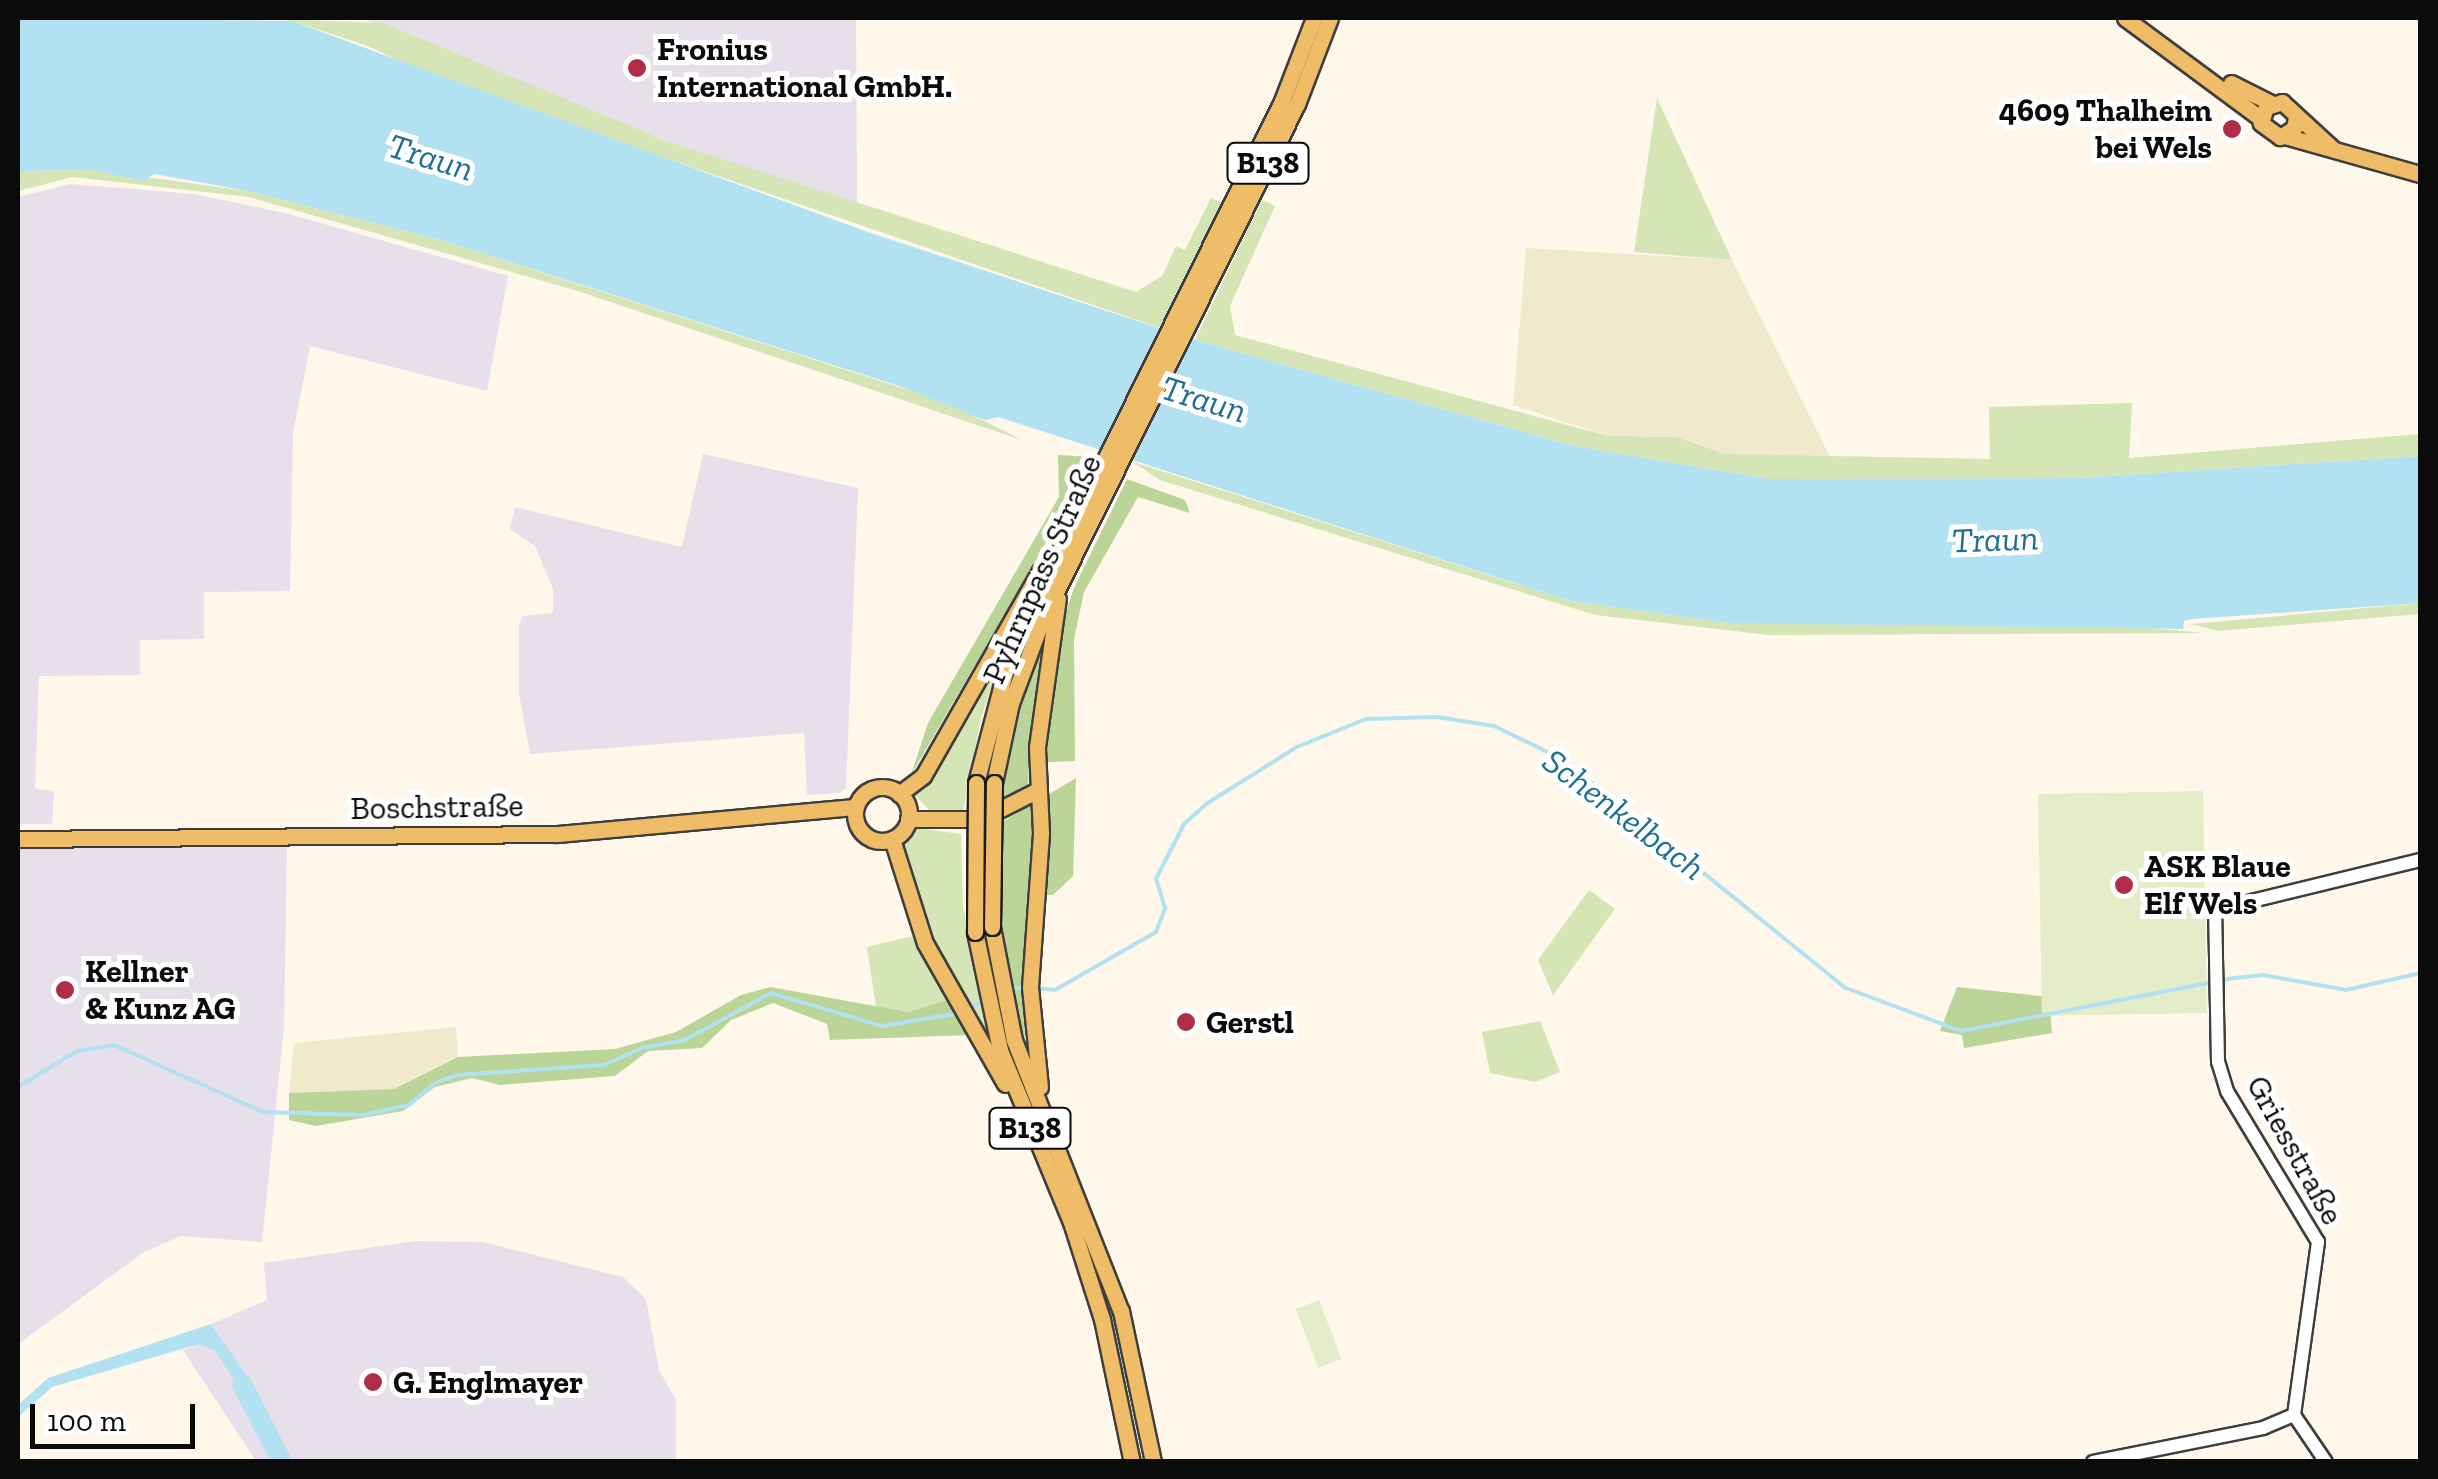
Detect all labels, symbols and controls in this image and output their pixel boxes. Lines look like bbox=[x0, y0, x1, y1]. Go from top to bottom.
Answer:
place label: Fronius International GmbH. bbox=[657, 31, 952, 106]
marker: Fronius International GmbH. bbox=[626, 57, 648, 79]
place label: 4609 Thalheim bei Wels bbox=[1999, 92, 2212, 167]
marker: 4609 Thalheim bei Wels bbox=[2221, 118, 2243, 140]
water label: Traun bbox=[383, 124, 479, 190]
road number: B138 bbox=[1226, 138, 1310, 188]
water label: Traun bbox=[1156, 366, 1252, 432]
street label: Pyhrnpass Straße bbox=[974, 449, 1110, 689]
water label: Traun bbox=[1951, 517, 2039, 561]
water label: Schenkelbach bbox=[1535, 739, 1713, 889]
street label: Boschstraße bbox=[350, 786, 524, 828]
place label: ASK Blaue Elf Wels bbox=[2144, 848, 2291, 923]
marker: ASK Blaue Elf Wels bbox=[2113, 874, 2135, 896]
place label: Kellner & Kunz AG bbox=[85, 953, 236, 1028]
marker: Kellner & Kunz AG bbox=[54, 979, 76, 1001]
place label: Gerstl bbox=[1206, 1003, 1294, 1041]
marker: Gerstl bbox=[1175, 1011, 1197, 1033]
street label: Griesstraße bbox=[2238, 1069, 2352, 1231]
road number: B138 bbox=[988, 1103, 1072, 1153]
place label: G. Englmayer bbox=[393, 1363, 583, 1401]
marker: G. Englmayer bbox=[362, 1371, 384, 1393]
scale bar bbox=[35, 1384, 200, 1446]
text: 100 m bbox=[47, 1403, 126, 1439]

